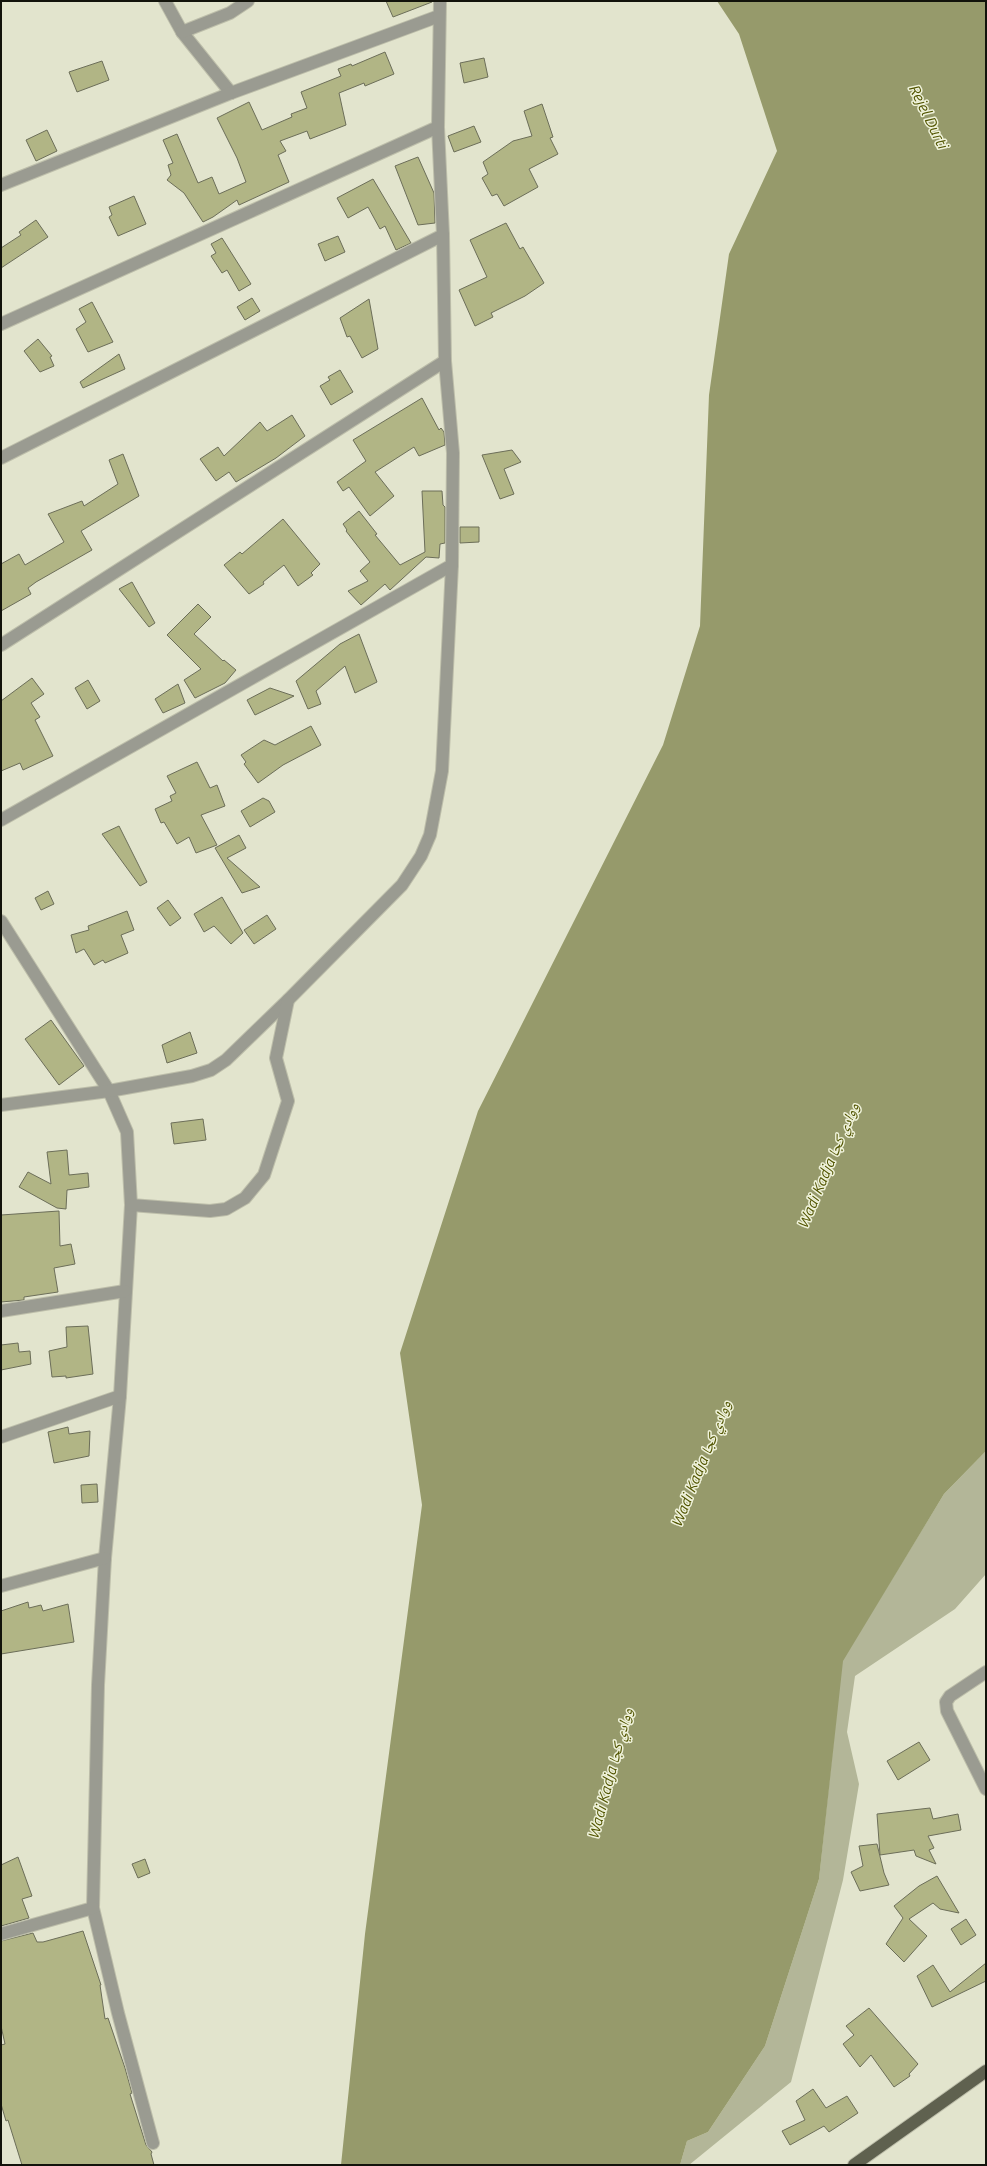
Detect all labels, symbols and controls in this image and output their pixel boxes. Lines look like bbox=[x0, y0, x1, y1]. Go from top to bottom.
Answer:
water label: Rejel Durti bbox=[906, 82, 952, 153]
water label: Wadi Kadja ووادي كجا bbox=[794, 1100, 865, 1231]
water label: Wadi Kadja ووادي كجا bbox=[668, 1398, 737, 1530]
water label: Wadi Kadja ووادي كجا bbox=[584, 1706, 639, 1841]

